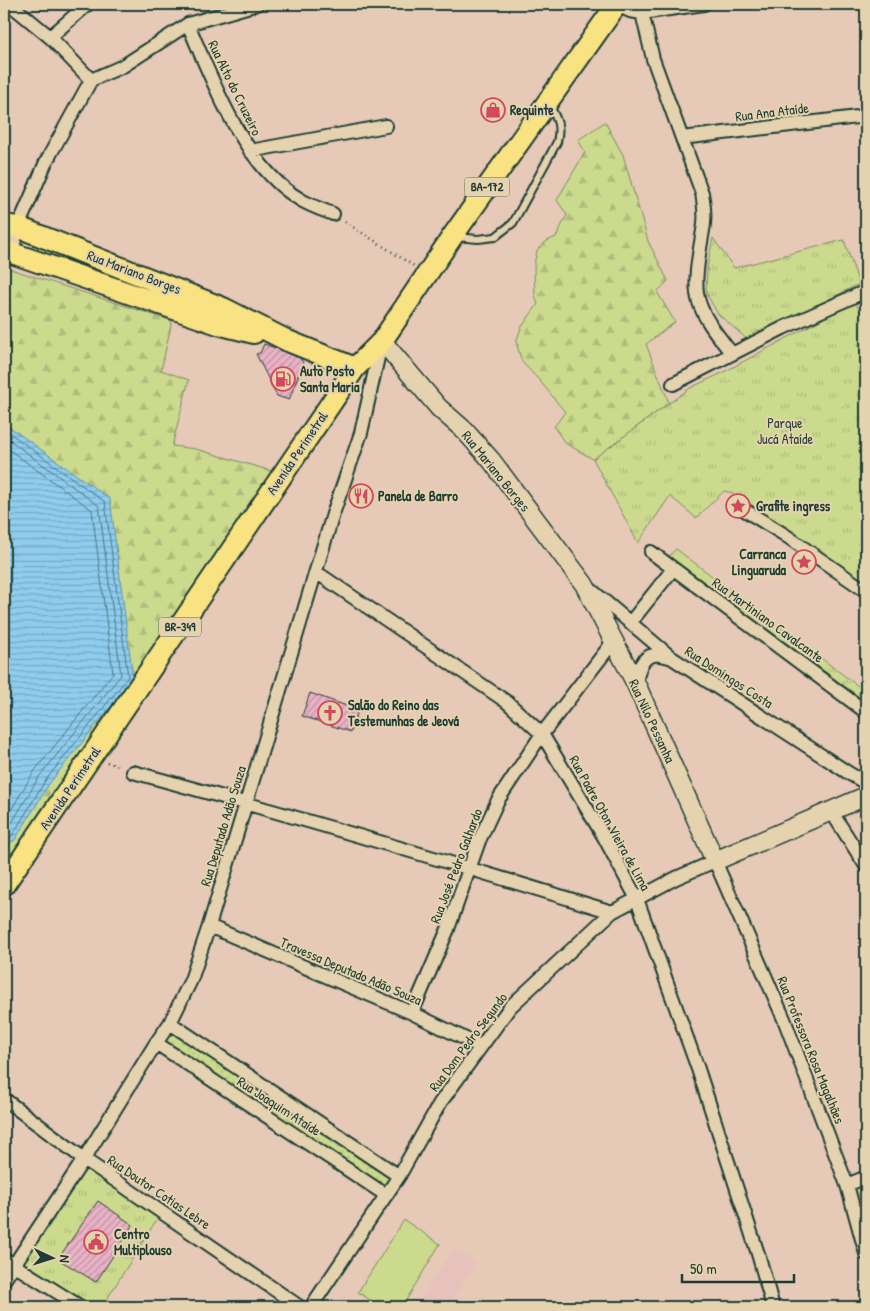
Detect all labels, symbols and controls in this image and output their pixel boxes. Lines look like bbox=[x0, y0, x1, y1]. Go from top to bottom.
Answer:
street label: Rua Alto do Cruzeiro bbox=[204, 37, 267, 139]
shop icon: Requinte bbox=[480, 97, 506, 123]
street label: Rua Ana Ataíde bbox=[734, 98, 810, 125]
place label: Requinte bbox=[510, 100, 554, 121]
road number: BA-172 bbox=[464, 178, 510, 196]
street label: Rua Mariano Borges bbox=[84, 245, 184, 299]
place label: Auto Posto Santa Maria bbox=[300, 361, 360, 396]
fuel station icon: Auto Posto Santa Maria bbox=[270, 366, 296, 392]
street label: Avenida Perimetral bbox=[262, 407, 332, 498]
park label: Parque Jucá Ataíde bbox=[757, 413, 814, 448]
street label: Rua Mariano Borges bbox=[457, 426, 535, 516]
restaurant icon: Panela de Barro bbox=[348, 483, 374, 509]
place label: Panela de Barro bbox=[378, 486, 458, 505]
place icon: Grafite ingress bbox=[725, 493, 751, 519]
place label: Grafite ingress bbox=[756, 496, 831, 517]
place label: Carranca Linguaruda bbox=[732, 544, 787, 581]
place icon: Carranca Linguaruda bbox=[791, 549, 817, 575]
street label: Rua Martiniano Cavalcante bbox=[709, 573, 828, 667]
road number: BR-349 bbox=[159, 618, 201, 636]
street label: Rua Domingos Costa bbox=[681, 641, 777, 713]
street label: Rua Nilo Pessanha bbox=[625, 676, 680, 766]
place label: Salão do Reino das Testemunhas de Jeová bbox=[347, 695, 460, 730]
church icon: Salão do Reino das Testemunhas de Jeová bbox=[317, 700, 343, 726]
street label: Avenida Perimetral bbox=[35, 742, 105, 833]
street label: Rua Padre Oton Vieira de Lima bbox=[565, 752, 656, 894]
street label: Rua Deputado Adão Souza bbox=[195, 763, 251, 889]
street label: Rua José Pedro Galhardo bbox=[425, 805, 486, 926]
street label: Travessa Deputado Adão Souza bbox=[277, 932, 425, 1010]
street label: Rua Professora Rosa Magalhães bbox=[772, 973, 850, 1127]
street label: Rua Dom Pedro Segundo bbox=[424, 988, 512, 1096]
street label: Rua Joaquim Ataíde bbox=[233, 1071, 325, 1141]
street label: Rua Doutor Cotias Lebre bbox=[104, 1150, 215, 1233]
place label: Centro Multiplouso bbox=[114, 1224, 172, 1261]
public building icon: Centro Multiplouso bbox=[83, 1229, 109, 1255]
north arrow bbox=[28, 1234, 78, 1284]
scale bar bbox=[682, 1251, 795, 1283]
text: N bbox=[56, 1255, 75, 1264]
text: 50 m bbox=[690, 1258, 717, 1279]

